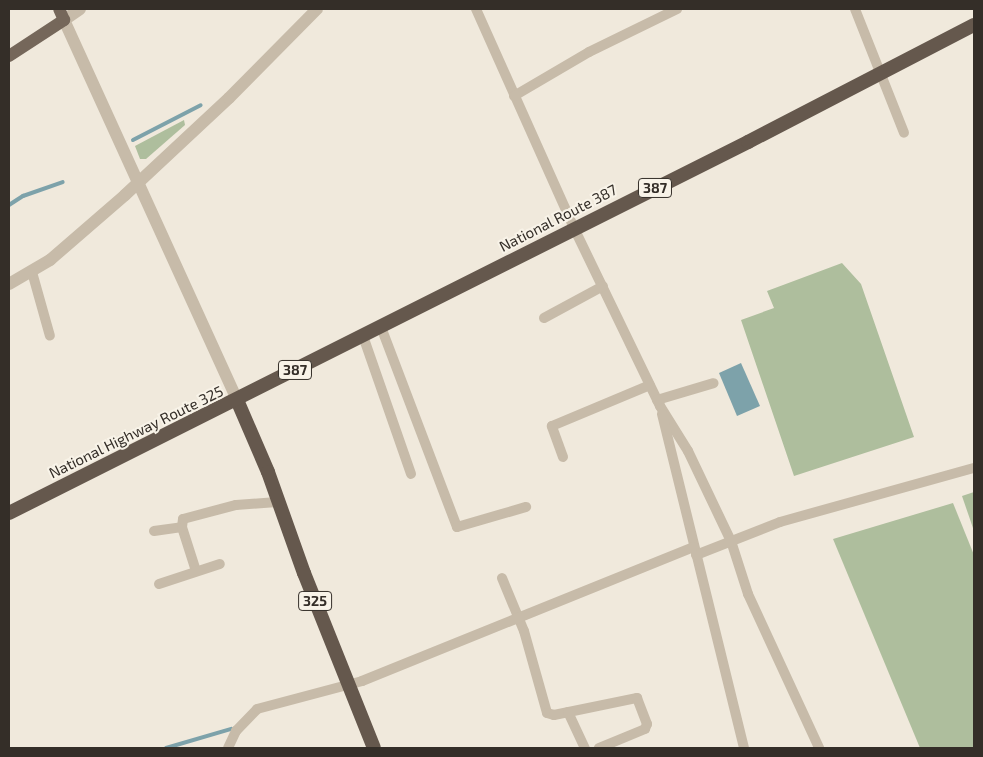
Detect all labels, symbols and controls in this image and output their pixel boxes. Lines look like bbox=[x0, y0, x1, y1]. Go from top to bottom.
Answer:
road number: 387 bbox=[638, 177, 672, 200]
street label: National Route 387 bbox=[496, 180, 620, 256]
road number: 387 bbox=[278, 358, 312, 382]
street label: National Highway Route 325 bbox=[46, 382, 226, 482]
road number: 325 bbox=[298, 590, 332, 612]

